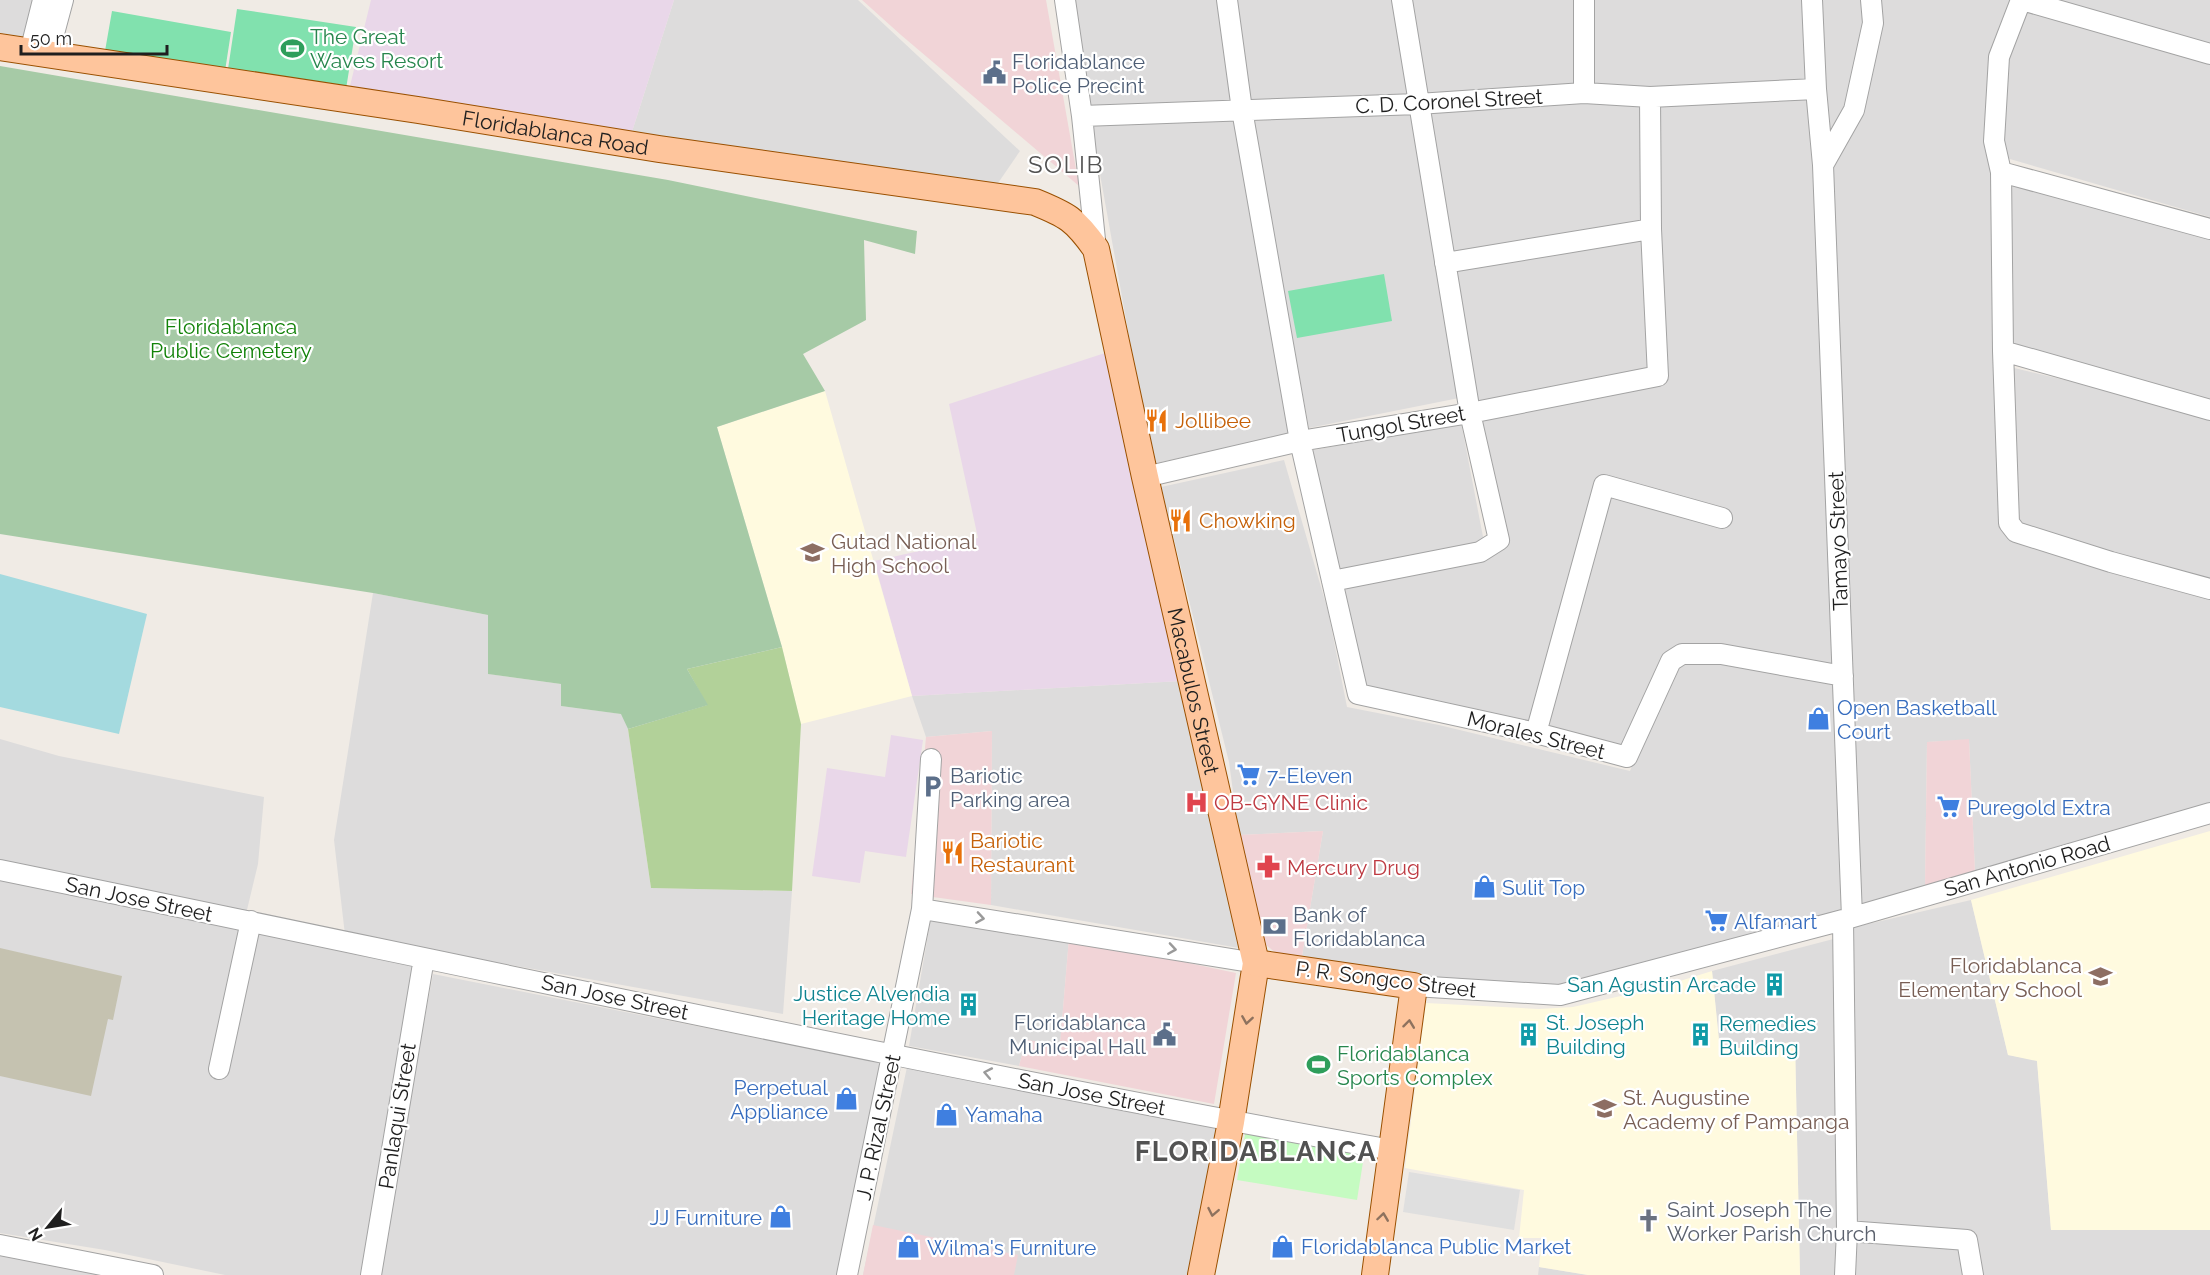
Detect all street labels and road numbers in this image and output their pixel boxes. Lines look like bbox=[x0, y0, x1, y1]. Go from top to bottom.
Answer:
street label: C. D. Coronel Street bbox=[1355, 84, 1543, 118]
street label: Floridablanca Road bbox=[461, 105, 650, 160]
street label: Tungol Street bbox=[1335, 400, 1467, 448]
street label: Tamayo Street bbox=[1823, 471, 1853, 611]
street label: Macabulos Street bbox=[1163, 605, 1225, 777]
street label: Morales Street bbox=[1464, 706, 1608, 764]
street label: San Antonio Road bbox=[1941, 830, 2113, 902]
street label: San Jose Street bbox=[63, 871, 215, 927]
street label: P. R. Songco Street bbox=[1294, 956, 1478, 1002]
street label: San Jose Street bbox=[539, 969, 691, 1025]
street label: Panlaqui Street bbox=[373, 1041, 421, 1191]
street label: J. P. Rizal Street bbox=[850, 1052, 906, 1202]
street label: San Jose Street bbox=[1016, 1067, 1168, 1121]

